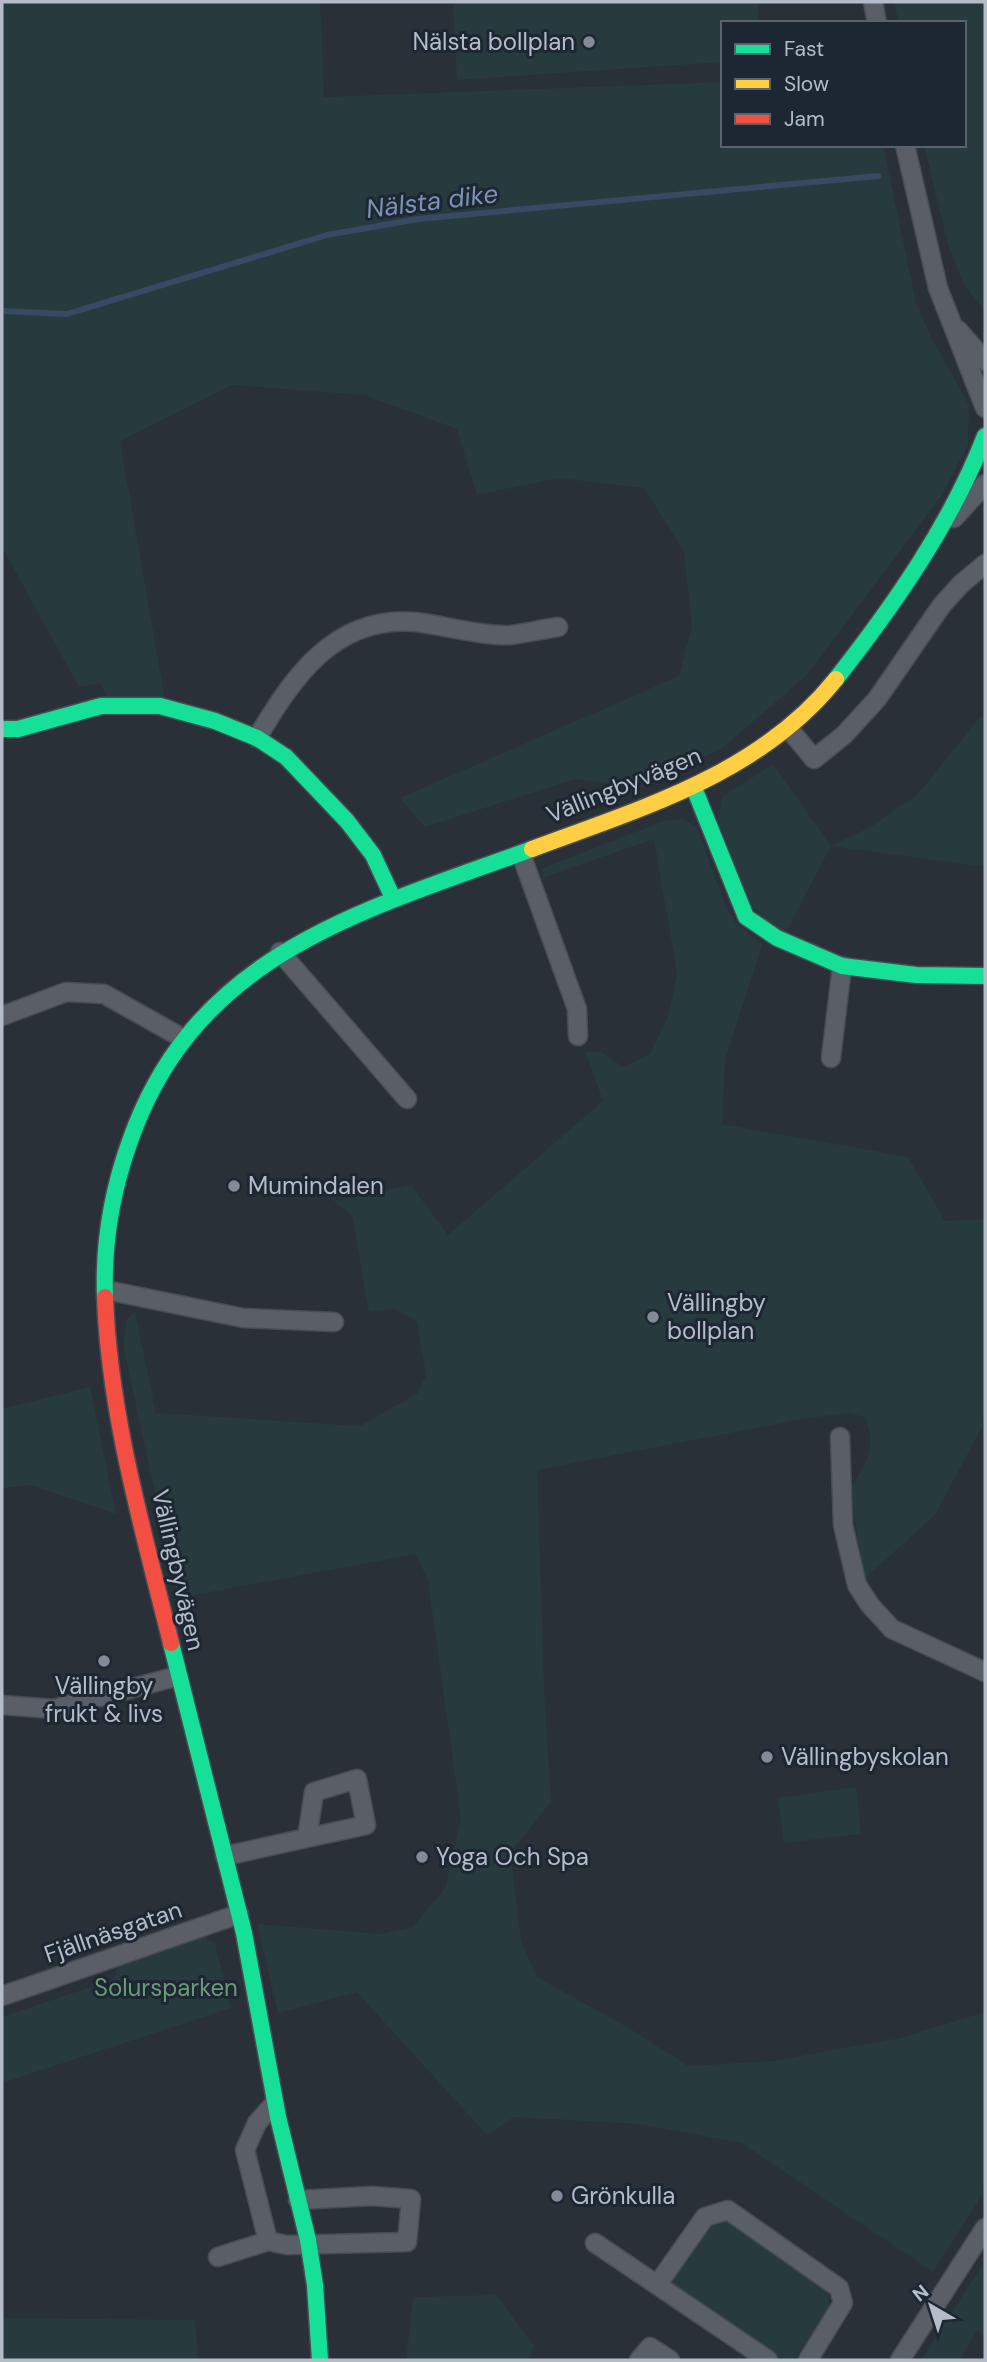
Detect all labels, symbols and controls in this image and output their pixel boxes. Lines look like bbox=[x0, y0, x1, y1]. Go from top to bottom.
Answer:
legend bbox=[721, 21, 966, 147]
place label: Nälsta bollplan bbox=[412, 26, 575, 57]
marker: Nälsta bollplan bbox=[581, 34, 597, 50]
text: Fast bbox=[784, 35, 824, 63]
text: Slow bbox=[784, 70, 829, 98]
text: Jam bbox=[784, 105, 825, 133]
water label: Nälsta dike bbox=[364, 176, 500, 226]
street label: Vällingbyvägen bbox=[542, 739, 706, 830]
place label: Mumindalen bbox=[248, 1170, 384, 1201]
marker: Mumindalen bbox=[226, 1178, 242, 1194]
place label: Vällingby bollplan bbox=[667, 1287, 766, 1346]
marker: Vällingby bollplan bbox=[645, 1309, 661, 1325]
street label: Vällingbyvägen bbox=[145, 1486, 212, 1653]
marker: Vällingby frukt & livs bbox=[96, 1653, 112, 1669]
place label: Vällingby frukt & livs bbox=[45, 1670, 163, 1729]
place label: Vällingbyskolan bbox=[781, 1741, 949, 1772]
marker: Vällingbyskolan bbox=[759, 1749, 775, 1765]
place label: Yoga Och Spa bbox=[436, 1841, 589, 1872]
marker: Yoga Och Spa bbox=[414, 1849, 430, 1865]
street label: Fjällnäsgatan bbox=[40, 1893, 186, 1970]
park label: Solursparken bbox=[94, 1972, 238, 2003]
place label: Grönkulla bbox=[571, 2180, 675, 2211]
marker: Grönkulla bbox=[549, 2188, 565, 2204]
north arrow bbox=[896, 2271, 966, 2341]
text: N bbox=[907, 2279, 934, 2307]

